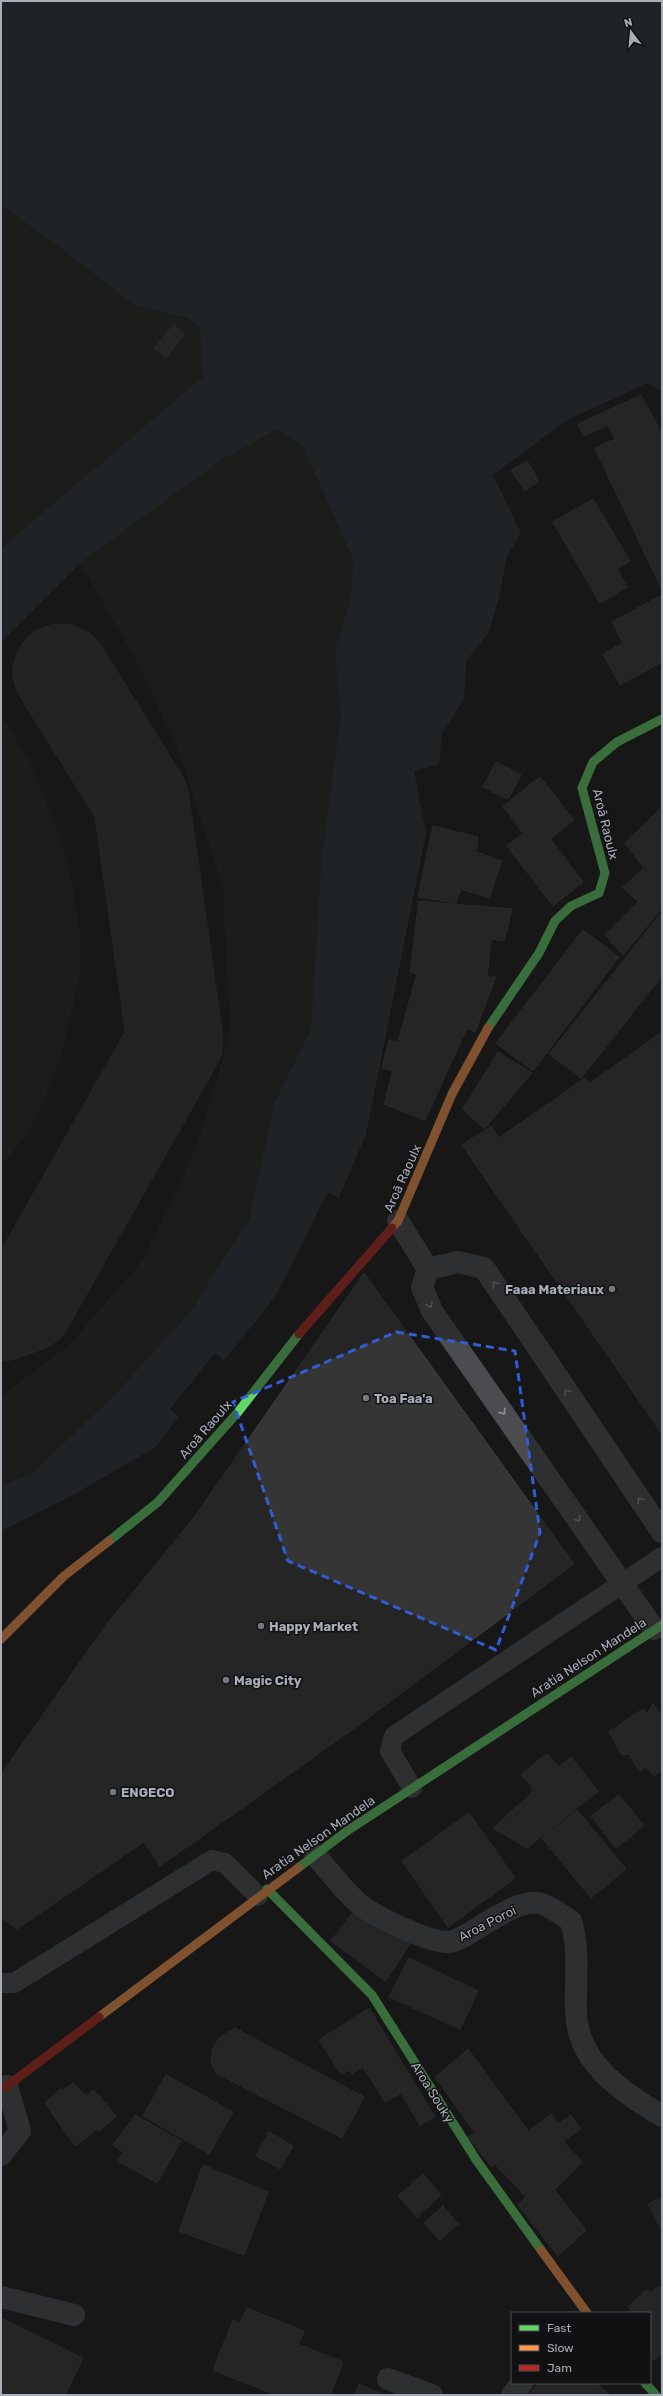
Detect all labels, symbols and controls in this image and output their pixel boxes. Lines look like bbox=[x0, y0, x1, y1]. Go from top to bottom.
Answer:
north arrow bbox=[611, 12, 651, 52]
text: N bbox=[623, 16, 634, 30]
street label: Aroā Raoulx bbox=[589, 787, 622, 861]
street label: Aroā Raoulx bbox=[381, 1142, 424, 1214]
one-way arrow bbox=[492, 1281, 500, 1288]
place label: Faaa Materiaux bbox=[505, 1282, 604, 1297]
marker: Faaa Materiaux bbox=[607, 1284, 617, 1294]
one-way arrow bbox=[425, 1302, 433, 1309]
one-way arrow bbox=[564, 1389, 572, 1396]
place label: Toa Faa'a bbox=[374, 1391, 433, 1406]
marker: Toa Faa'a bbox=[361, 1393, 371, 1403]
street label: Aroā Raoulx bbox=[176, 1397, 235, 1462]
one-way arrow bbox=[498, 1408, 505, 1415]
one-way arrow bbox=[638, 1497, 645, 1504]
one-way arrow bbox=[573, 1515, 581, 1522]
street label: Aratia Nelson Mandela bbox=[528, 1614, 649, 1700]
place label: Happy Market bbox=[269, 1619, 358, 1634]
marker: Happy Market bbox=[256, 1621, 266, 1631]
place label: Magic City bbox=[234, 1673, 302, 1688]
marker: Magic City bbox=[221, 1675, 231, 1685]
place label: ENGECO bbox=[121, 1785, 175, 1800]
marker: ENGECO bbox=[108, 1787, 118, 1797]
street label: Aratia Nelson Mandela bbox=[259, 1793, 378, 1882]
street label: Aroa Poroi bbox=[456, 1903, 518, 1944]
street label: Aroa Souky bbox=[408, 2059, 457, 2125]
legend bbox=[511, 2312, 651, 2384]
text: Fast bbox=[547, 2321, 571, 2335]
text: Slow bbox=[547, 2341, 574, 2355]
text: Jam bbox=[547, 2361, 572, 2375]

